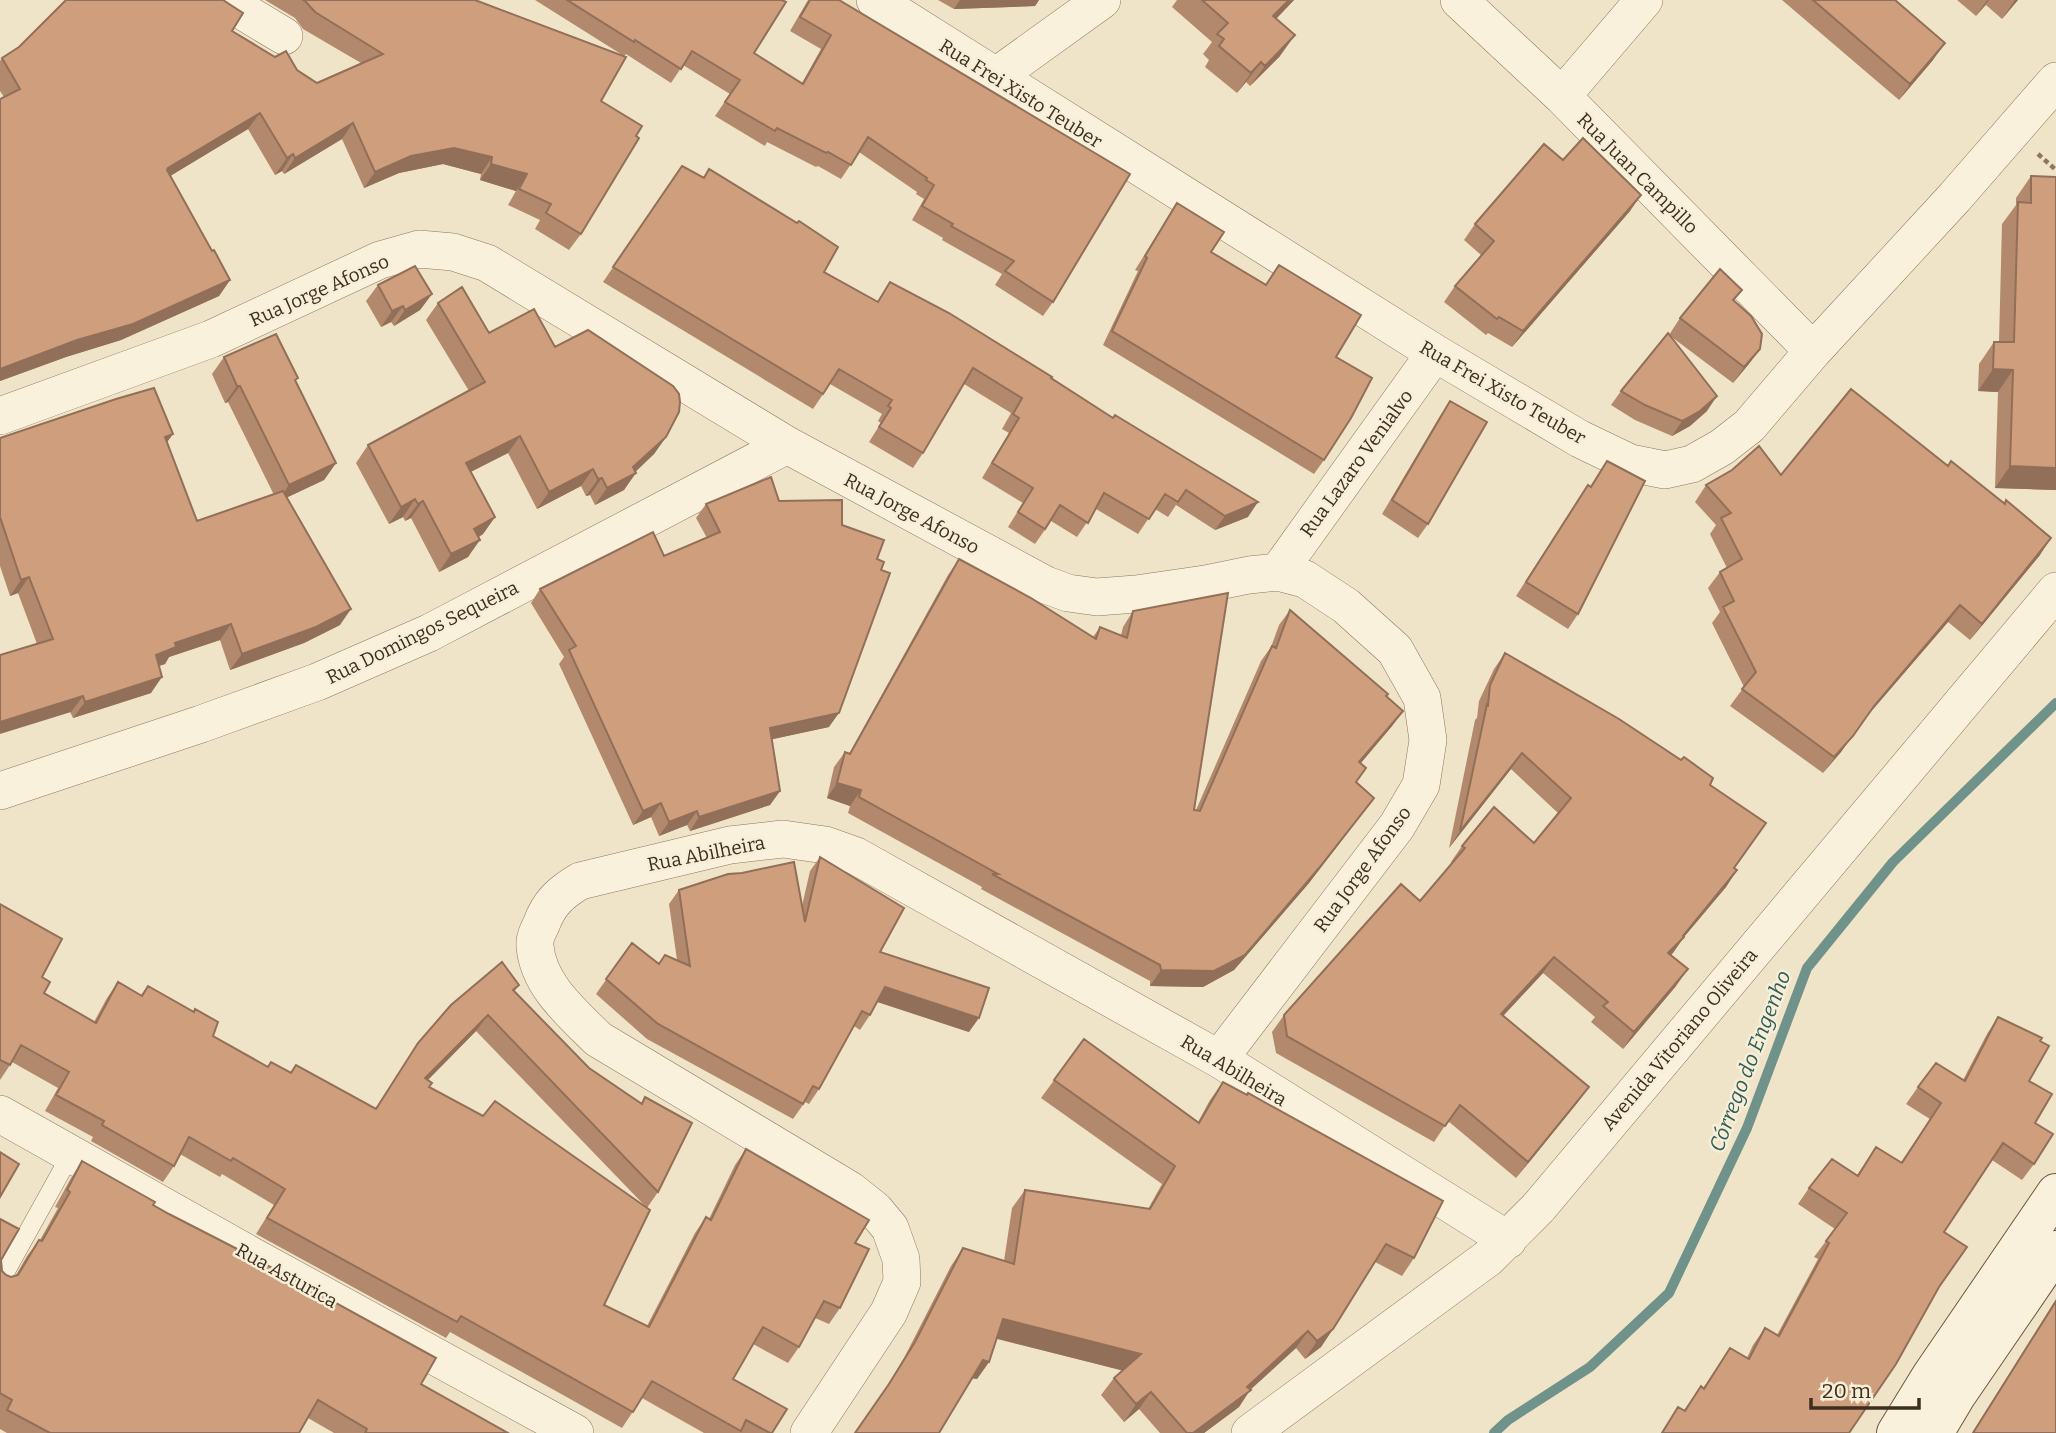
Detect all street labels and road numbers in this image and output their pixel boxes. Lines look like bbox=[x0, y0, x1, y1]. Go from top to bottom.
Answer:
street label: Rua Frei Xisto Teuber bbox=[935, 34, 1107, 153]
street label: Rua Juan Campillo bbox=[1572, 108, 1703, 239]
street label: Rua Jorge Afonso bbox=[246, 249, 393, 332]
street label: Rua Frei Xisto Teuber bbox=[1416, 336, 1590, 450]
street label: Rua Lazaro Venialvo bbox=[1295, 385, 1418, 542]
street label: Rua Jorge Afonso bbox=[840, 468, 984, 559]
street label: Rua Domingos Sequeira bbox=[322, 576, 523, 689]
street label: Rua Jorge Afonso bbox=[1309, 802, 1416, 937]
street label: Rua Abilheira bbox=[645, 831, 768, 876]
street label: Avenida Vitoriano Oliveira bbox=[1597, 943, 1763, 1135]
street label: Rua Abilheira bbox=[1177, 1030, 1291, 1111]
street label: Rua Asturica bbox=[232, 1238, 342, 1313]

